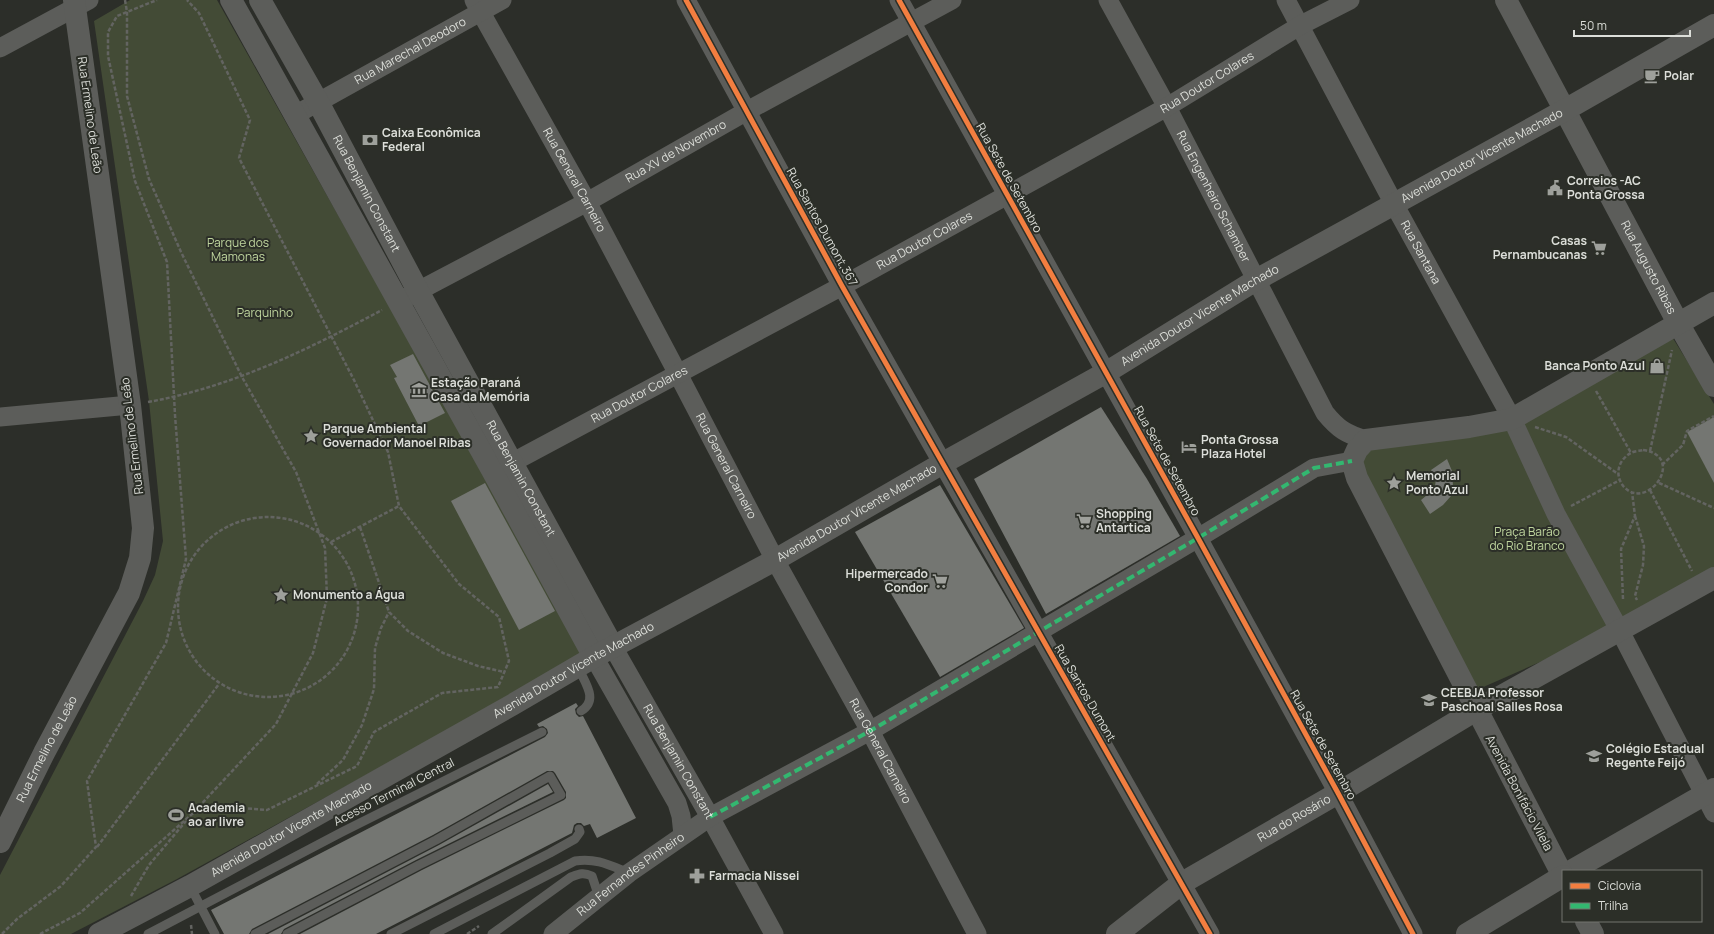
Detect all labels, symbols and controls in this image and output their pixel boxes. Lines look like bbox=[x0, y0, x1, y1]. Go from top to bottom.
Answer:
scale bar bbox=[1574, 12, 1690, 38]
street label: Rua Marechal Deodoro bbox=[351, 13, 469, 88]
text: 50 m bbox=[1580, 17, 1607, 34]
street label: Rua Doutor Colares bbox=[1157, 47, 1257, 117]
street label: Rua Ermelino de Leão bbox=[74, 56, 107, 174]
cafe icon: Polar bbox=[1643, 67, 1661, 85]
place label: Polar bbox=[1664, 67, 1694, 84]
street label: Avenida Doutor Vicente Machado bbox=[1398, 104, 1566, 207]
street label: Rua XV de Novembro bbox=[622, 116, 729, 187]
street label: Rua Sete de Setembro bbox=[972, 120, 1047, 236]
place label: Caixa Econômica Federal bbox=[382, 124, 481, 155]
street label: Rua General Carneiro bbox=[539, 124, 610, 235]
street label: Rua Engenheiro Schamber bbox=[1173, 128, 1255, 266]
bank icon: Caixa Econômica Federal bbox=[361, 131, 379, 149]
street label: Rua Benjamin Constant bbox=[329, 132, 405, 255]
street label: Rua Santos Dumont,367 bbox=[783, 165, 862, 289]
place label: Correios -AC Ponta Grossa bbox=[1567, 172, 1645, 203]
public building icon: Correios -AC Ponta Grossa bbox=[1546, 179, 1564, 197]
street label: Rua Doutor Colares bbox=[873, 207, 975, 273]
street label: Rua Santana bbox=[1397, 217, 1445, 287]
street label: Rua Augusto Ribas bbox=[1617, 217, 1681, 317]
place label: Casas Pernambucanas bbox=[1493, 232, 1587, 263]
park label: Parque dos Mamonas bbox=[207, 234, 269, 265]
supermarket icon: Casas Pernambucanas bbox=[1590, 239, 1608, 257]
street label: Avenida Doutor Vicente Machado bbox=[1117, 260, 1282, 370]
park label: Parquinho bbox=[237, 304, 293, 321]
place label: Banca Ponto Azul bbox=[1545, 357, 1645, 374]
shop icon: Banca Ponto Azul bbox=[1648, 357, 1666, 375]
street label: Rua Doutor Colares bbox=[588, 361, 690, 427]
place label: Estação Paraná Casa da Memória bbox=[431, 374, 530, 405]
street label: Rua Ermelino de Leão bbox=[116, 377, 147, 495]
museum icon: Estação Paraná Casa da Memória bbox=[410, 381, 428, 399]
street label: Rua Sete de Setembro bbox=[1130, 403, 1205, 519]
street label: Rua General Carneiro bbox=[692, 410, 761, 522]
street label: Rua Benjamin Constant bbox=[482, 417, 560, 540]
place label: Parque Ambiental Governador Manoel Ribas bbox=[323, 420, 471, 451]
place icon: Parque Ambiental Governador Manoel Ribas bbox=[302, 427, 320, 445]
place label: Ponta Grossa Plaza Hotel bbox=[1201, 431, 1279, 462]
hotel icon: Ponta Grossa Plaza Hotel bbox=[1180, 438, 1198, 456]
street label: Avenida Doutor Vicente Machado bbox=[773, 459, 940, 565]
place label: Memorial Ponto Azul bbox=[1406, 467, 1469, 498]
place icon: Memorial Ponto Azul bbox=[1385, 474, 1403, 492]
place label: Shopping Antartica bbox=[1096, 505, 1152, 536]
supermarket icon: Shopping Antartica bbox=[1075, 512, 1093, 530]
park label: Praça Barão do Rio Branco bbox=[1489, 523, 1565, 554]
place label: Hipermercado Condor bbox=[845, 565, 928, 596]
supermarket icon: Hipermercado Condor bbox=[931, 572, 949, 590]
place icon: Monumento a Água bbox=[272, 586, 290, 604]
place label: Monumento a Água bbox=[293, 586, 405, 603]
street label: Avenida Doutor Vicente Machado bbox=[490, 617, 657, 722]
street label: Rua Santos Dumont bbox=[1051, 641, 1120, 745]
place label: CEEBJA Professor Paschoal Salles Rosa bbox=[1441, 684, 1563, 715]
street label: Rua Sete de Setembro bbox=[1286, 687, 1361, 803]
school or university icon: CEEBJA Professor Paschoal Salles Rosa bbox=[1420, 691, 1438, 709]
street label: Rua Ermelino de Leão bbox=[12, 693, 81, 805]
street label: Rua General Carneiro bbox=[846, 695, 916, 806]
street label: Rua Benjamin Constant bbox=[639, 701, 719, 822]
street label: Avenida Bonifácio Vilela bbox=[1482, 732, 1557, 854]
place label: Colégio Estadual Regente Feijó bbox=[1606, 740, 1704, 771]
school or university icon: Colégio Estadual Regente Feijó bbox=[1585, 747, 1603, 765]
street label: Acesso Terminal Central bbox=[330, 754, 457, 829]
street label: Avenida Doutor Vicente Machado bbox=[207, 777, 375, 881]
street label: Rua do Rosário bbox=[1254, 790, 1334, 846]
place label: Academia ao ar livre bbox=[188, 799, 245, 830]
sports icon: Academia ao ar livre bbox=[167, 806, 185, 824]
street label: Rua Fernandes Pinheiro bbox=[573, 828, 688, 920]
pharmacy icon: Farmacia Nissei bbox=[688, 867, 706, 885]
place label: Farmacia Nissei bbox=[709, 867, 799, 884]
legend bbox=[1562, 870, 1702, 922]
text: Ciclovia bbox=[1598, 877, 1641, 894]
text: Trilha bbox=[1598, 897, 1628, 914]

